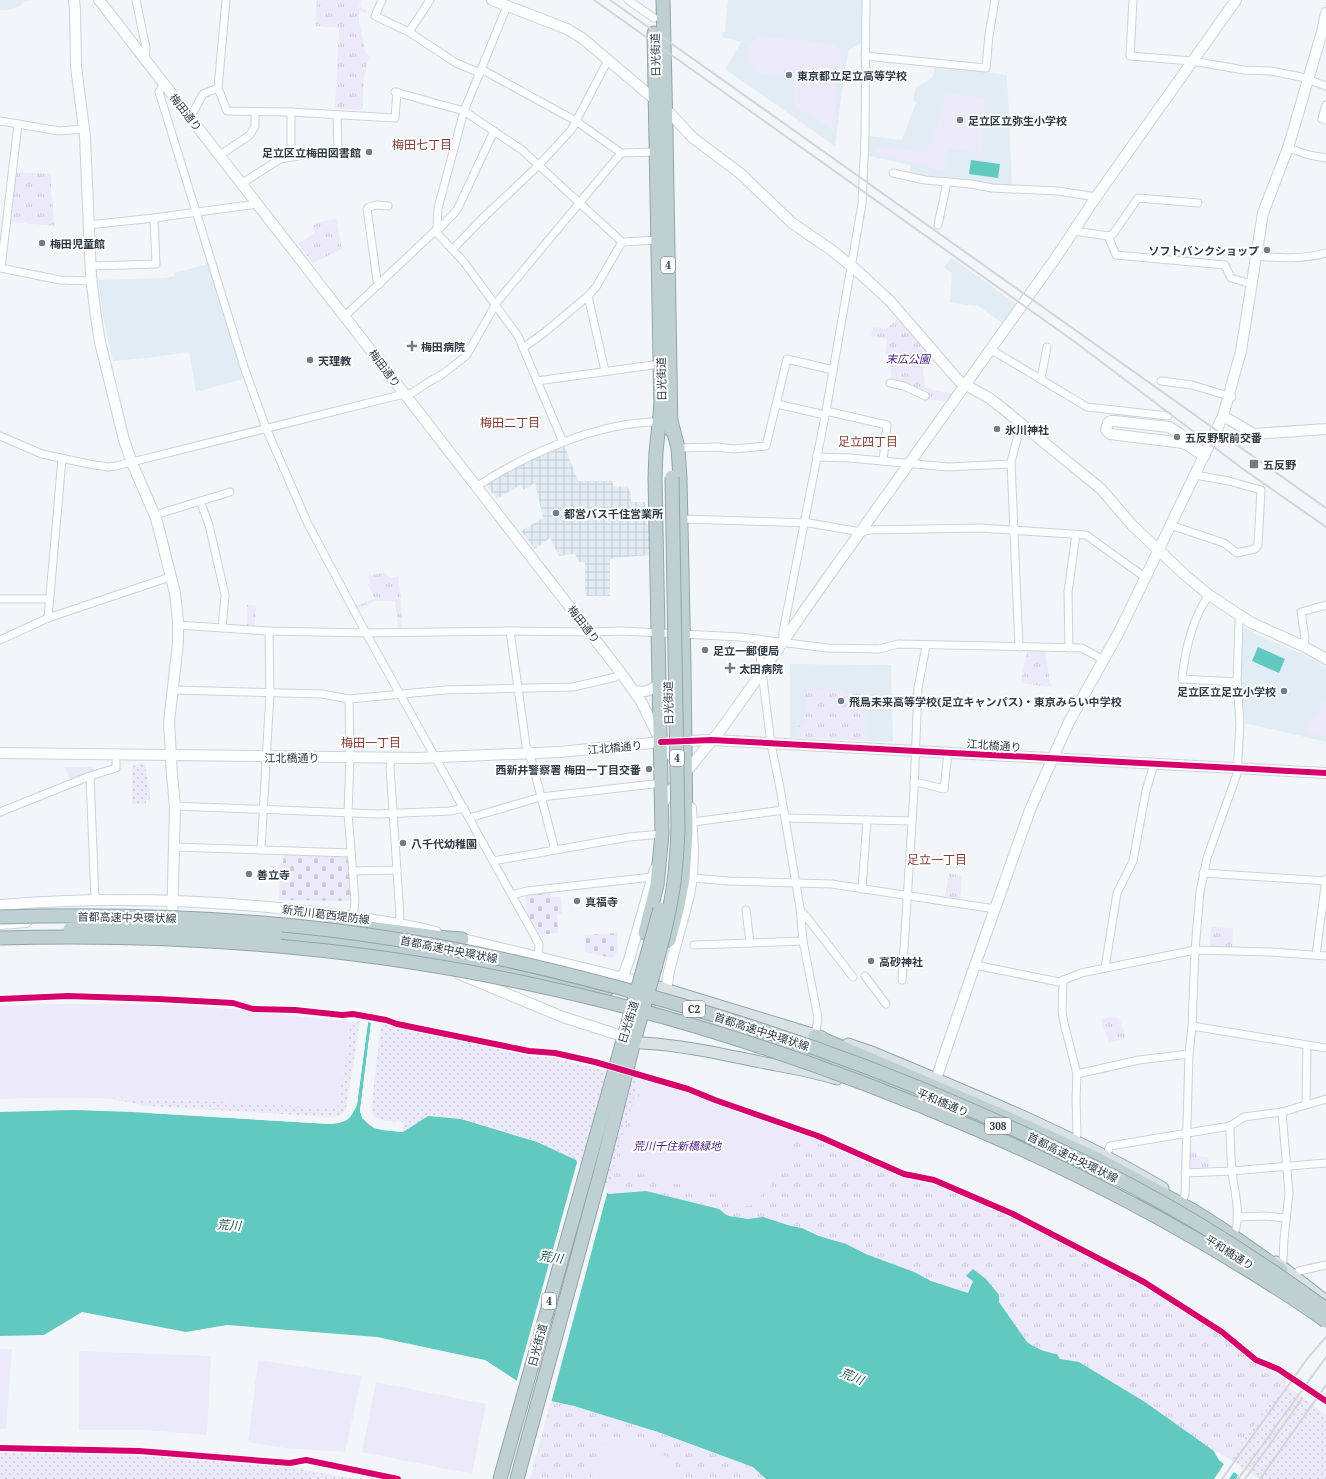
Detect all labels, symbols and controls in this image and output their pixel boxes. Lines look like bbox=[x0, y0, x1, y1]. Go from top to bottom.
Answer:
street label: 日光街道 bbox=[647, 33, 663, 77]
place label: 東京都立足立高等学校 bbox=[797, 68, 907, 83]
marker: 東京都立足立高等学校 bbox=[784, 70, 794, 80]
street label: 梅田通り bbox=[167, 90, 205, 134]
place label: 足立区立弥生小学校 bbox=[968, 113, 1067, 128]
marker: 足立区立弥生小学校 bbox=[955, 115, 965, 125]
district label: 梅田七丁目 bbox=[392, 136, 452, 153]
place label: 足立区立梅田図書館 bbox=[262, 145, 361, 160]
marker: 足立区立梅田図書館 bbox=[364, 147, 374, 157]
place label: 梅田児童館 bbox=[50, 236, 105, 251]
marker: 梅田児童館 bbox=[37, 238, 47, 248]
place label: ソフトバンクショップ bbox=[1148, 243, 1259, 258]
marker: ソフトバンクショップ bbox=[1262, 245, 1272, 255]
road number: 4 bbox=[661, 257, 675, 273]
place label: 梅田病院 bbox=[421, 339, 465, 354]
marker: 梅田病院 bbox=[406, 340, 418, 352]
street label: 梅田通り bbox=[366, 346, 404, 390]
park label: 末広公園 bbox=[886, 351, 932, 366]
place label: 天理教 bbox=[318, 353, 351, 368]
marker: 天理教 bbox=[305, 355, 315, 365]
street label: 日光街道 bbox=[653, 357, 669, 401]
district label: 梅田二丁目 bbox=[480, 414, 540, 431]
place label: 氷川神社 bbox=[1005, 422, 1049, 437]
marker: 氷川神社 bbox=[992, 424, 1002, 434]
place label: 五反野駅前交番 bbox=[1185, 430, 1262, 445]
marker: 五反野駅前交番 bbox=[1172, 432, 1182, 442]
district label: 足立四丁目 bbox=[838, 433, 898, 450]
place label: 五反野 bbox=[1263, 457, 1297, 472]
marker: 五反野 bbox=[1248, 458, 1260, 470]
place label: 都営バス千住営業所 bbox=[564, 506, 663, 521]
marker: 都営バス千住営業所 bbox=[551, 508, 561, 518]
street label: 梅田通り bbox=[565, 602, 603, 646]
place label: 足立一郵便局 bbox=[713, 643, 779, 658]
marker: 足立一郵便局 bbox=[700, 645, 710, 655]
place label: 太田病院 bbox=[739, 661, 783, 676]
marker: 太田病院 bbox=[724, 662, 736, 674]
street label: 日光街道 bbox=[660, 681, 676, 725]
place label: 足立区立足立小学校 bbox=[1177, 684, 1276, 699]
marker: 足立区立足立小学校 bbox=[1279, 686, 1289, 696]
place label: 飛鳥未来高等学校(足立キャンパス)・東京みらい中学校 bbox=[849, 694, 1122, 709]
marker: 飛鳥未来高等学校(足立キャンパス)・東京みらい中学校 bbox=[836, 696, 846, 706]
district label: 梅田一丁目 bbox=[341, 734, 401, 751]
street label: 江北橋通り bbox=[966, 736, 1022, 754]
street label: 江北橋通り bbox=[587, 737, 643, 757]
street label: 江北橋通り bbox=[265, 750, 320, 765]
road number: 4 bbox=[670, 750, 684, 766]
place label: 西新井警察署 梅田一丁目交番 bbox=[495, 762, 641, 777]
marker: 西新井警察署 梅田一丁目交番 bbox=[644, 764, 654, 774]
place label: 八千代幼稚園 bbox=[411, 836, 477, 851]
marker: 八千代幼稚園 bbox=[398, 838, 408, 848]
district label: 足立一丁目 bbox=[907, 851, 967, 868]
place label: 善立寺 bbox=[257, 867, 290, 882]
marker: 善立寺 bbox=[244, 869, 254, 879]
place label: 真福寺 bbox=[585, 894, 618, 909]
marker: 真福寺 bbox=[572, 896, 582, 906]
street label: 新荒川葛西堤防線 bbox=[281, 901, 371, 927]
street label: 首都高速中央環状線 bbox=[77, 909, 177, 925]
street label: 首都高速中央環状線 bbox=[399, 932, 499, 966]
place label: 高砂神社 bbox=[879, 954, 923, 969]
marker: 高砂神社 bbox=[866, 956, 876, 966]
street label: 日光街道 bbox=[614, 999, 642, 1045]
road number: C2 bbox=[683, 1001, 705, 1017]
street label: 首都高速中央環状線 bbox=[713, 1009, 811, 1053]
street label: 平和橋通り bbox=[915, 1084, 971, 1120]
road number: 308 bbox=[985, 1118, 1011, 1134]
street label: 首都高速中央環状線 bbox=[1025, 1129, 1121, 1185]
park label: 荒川千住新橋緑地 bbox=[633, 1138, 722, 1153]
water label: 荒川 bbox=[217, 1216, 243, 1234]
street label: 平和橋通り bbox=[1203, 1231, 1257, 1273]
water label: 荒川 bbox=[538, 1247, 566, 1267]
road number: 4 bbox=[542, 1293, 556, 1309]
street label: 日光街道 bbox=[524, 1322, 550, 1368]
water label: 荒川 bbox=[838, 1364, 868, 1389]

